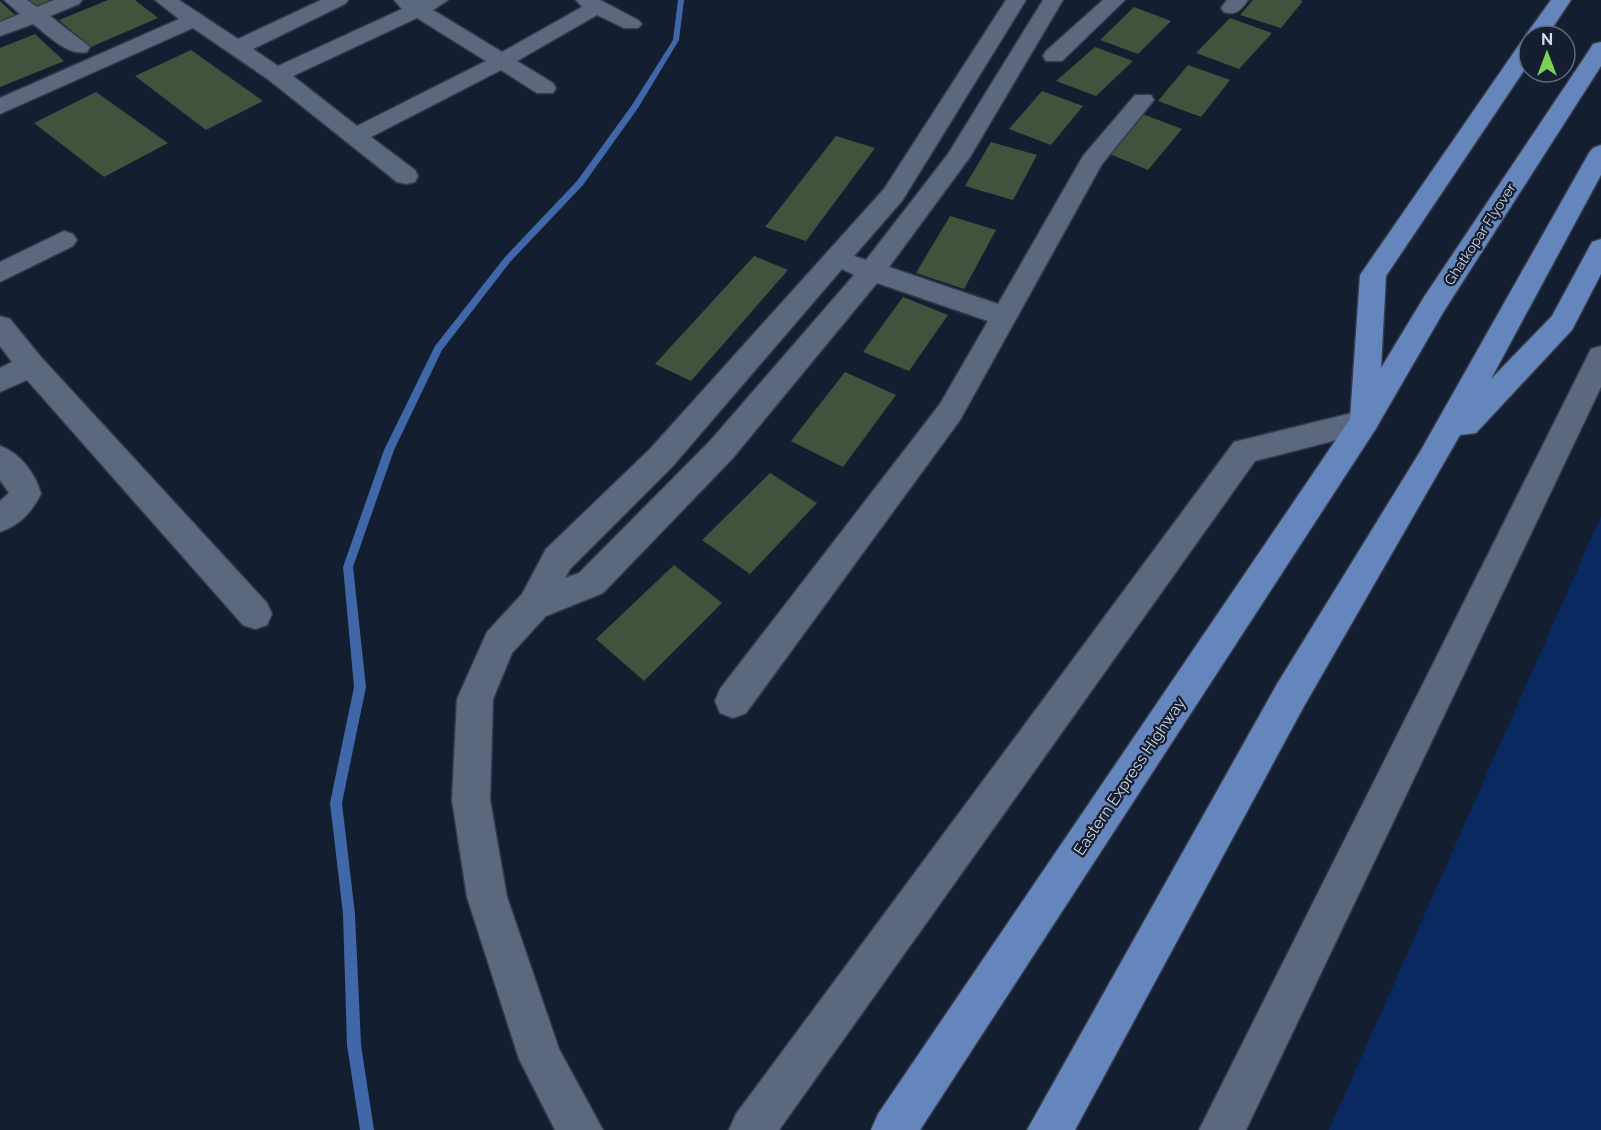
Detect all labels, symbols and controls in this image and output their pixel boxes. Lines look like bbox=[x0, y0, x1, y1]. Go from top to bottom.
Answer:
north arrow bbox=[1517, 24, 1577, 84]
text: N bbox=[1541, 30, 1553, 49]
street label: Ghatkopar Flyover bbox=[1441, 180, 1519, 288]
street label: Eastern Express Highway bbox=[1070, 694, 1189, 859]

